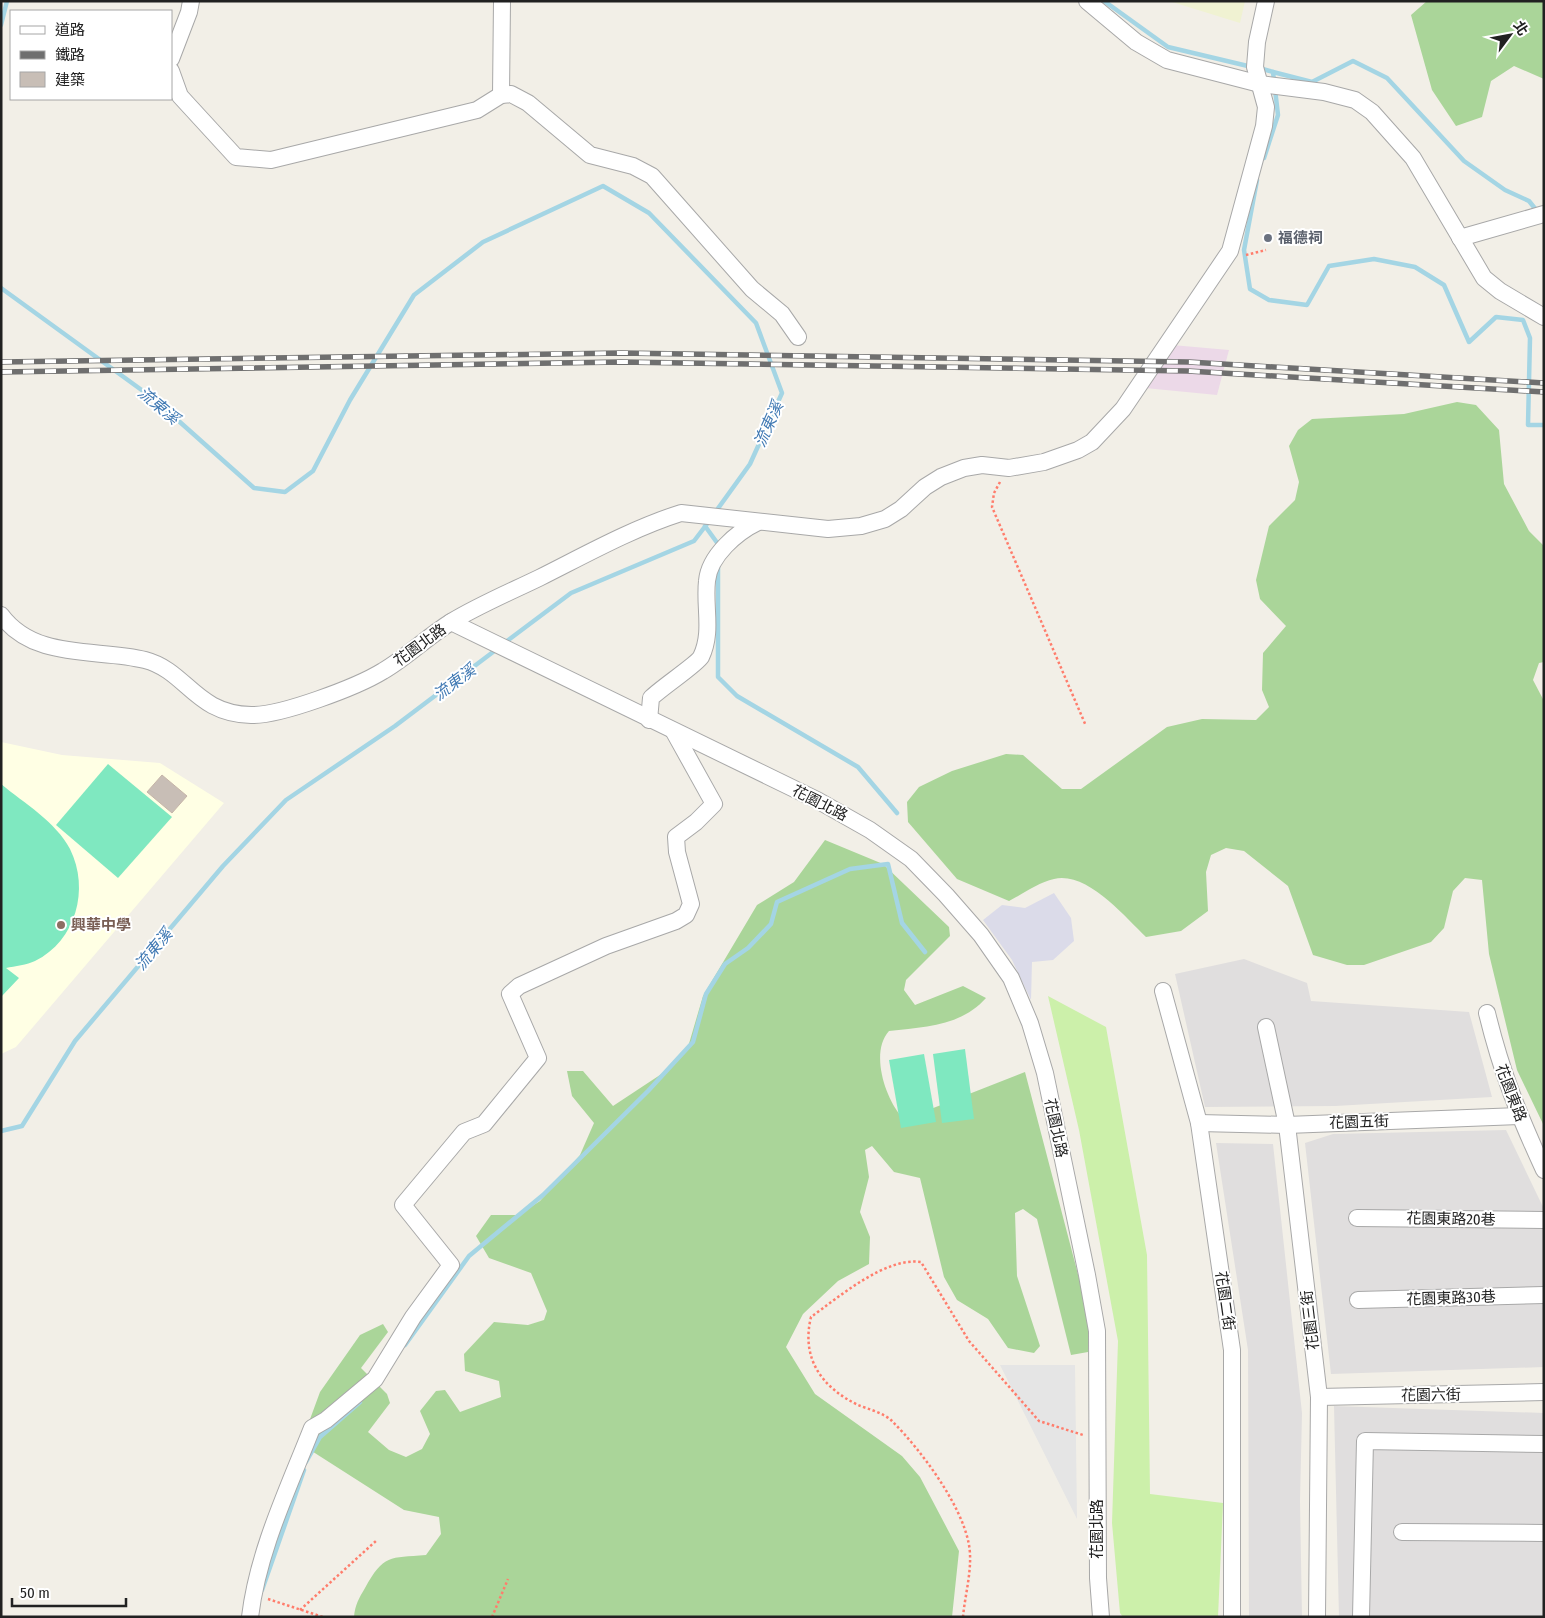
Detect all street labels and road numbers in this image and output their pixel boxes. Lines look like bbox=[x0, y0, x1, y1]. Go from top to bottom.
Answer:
street label: 花園北路 bbox=[390, 620, 450, 670]
street label: 花園北路 bbox=[789, 781, 851, 825]
street label: 花園東路 bbox=[1492, 1062, 1530, 1124]
street label: 花園北路 bbox=[1041, 1097, 1071, 1159]
street label: 花園五街 bbox=[1329, 1112, 1389, 1132]
street label: 花園東路20巷 bbox=[1406, 1209, 1496, 1229]
street label: 花園二街 bbox=[1212, 1270, 1238, 1332]
street label: 花園東路30巷 bbox=[1406, 1287, 1496, 1309]
street label: 花園三街 bbox=[1297, 1289, 1323, 1351]
street label: 花園六街 bbox=[1401, 1385, 1461, 1405]
street label: 花園北路 bbox=[1088, 1499, 1106, 1559]

